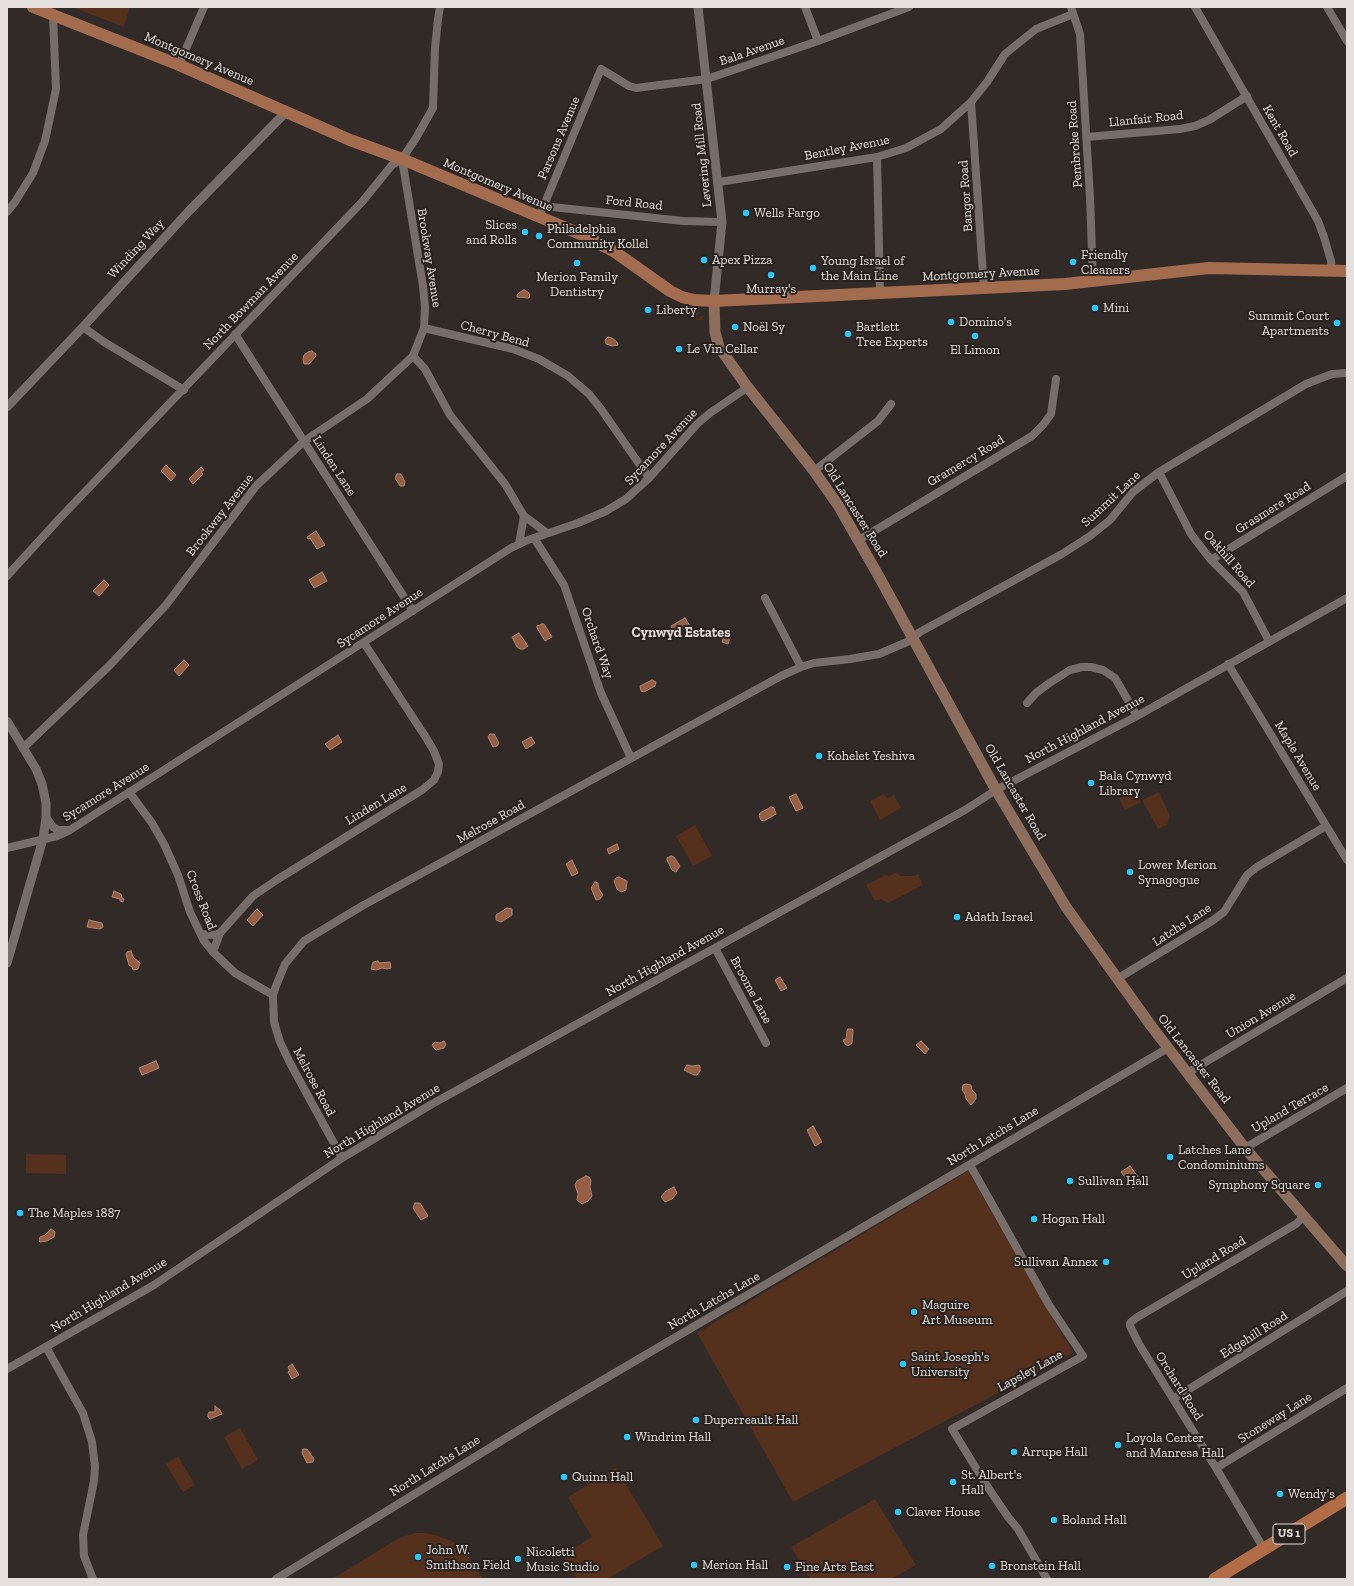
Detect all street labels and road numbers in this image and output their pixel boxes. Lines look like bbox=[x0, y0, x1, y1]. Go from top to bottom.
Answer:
street label: Montgomery Avenue bbox=[142, 29, 256, 89]
street label: Bala Avenue bbox=[717, 33, 787, 69]
street label: Parsons Avenue bbox=[534, 94, 584, 182]
street label: Pembroke Road bbox=[1064, 100, 1086, 188]
street label: Levering Mill Road bbox=[689, 102, 715, 208]
street label: Kent Road bbox=[1259, 102, 1301, 160]
street label: Llanfair Road bbox=[1108, 107, 1184, 131]
street label: Bentley Avenue bbox=[803, 132, 891, 164]
street label: Montgomery Avenue bbox=[441, 155, 555, 215]
street label: Bangor Road bbox=[956, 160, 976, 232]
street label: Ford Road bbox=[605, 192, 663, 214]
street label: Brookway Avenue bbox=[413, 207, 445, 309]
street label: Winding Way bbox=[105, 216, 167, 282]
street label: North Bowman Avenue bbox=[200, 249, 302, 353]
street label: Montgomery Avenue bbox=[922, 263, 1040, 285]
street label: Cherry Bend bbox=[459, 317, 531, 351]
street label: Sycamore Avenue bbox=[621, 405, 701, 489]
street label: Gramercy Road bbox=[925, 432, 1007, 490]
street label: Linden Lane bbox=[309, 433, 359, 499]
street label: Old Lancaster Road bbox=[820, 460, 890, 560]
street label: Summit Lane bbox=[1078, 468, 1144, 530]
street label: Brookway Avenue bbox=[183, 471, 257, 559]
street label: Grasmere Road bbox=[1232, 479, 1314, 537]
street label: Oakhill Road bbox=[1200, 527, 1258, 591]
street label: Sycamore Avenue bbox=[334, 584, 426, 652]
street label: Orchard Way bbox=[578, 605, 616, 681]
street label: North Highland Avenue bbox=[1023, 691, 1147, 767]
street label: Maple Avenue bbox=[1271, 718, 1325, 794]
street label: Old Lancaster Road bbox=[981, 741, 1049, 843]
street label: Sycamore Avenue bbox=[60, 759, 152, 825]
street label: Linden Lane bbox=[343, 780, 409, 828]
street label: Melrose Road bbox=[454, 797, 528, 847]
street label: Cross Road bbox=[182, 868, 220, 932]
street label: Latchs Lane bbox=[1150, 900, 1214, 950]
street label: North Highland Avenue bbox=[603, 922, 727, 1000]
street label: Broome Lane bbox=[727, 954, 775, 1026]
street label: Union Avenue bbox=[1223, 988, 1299, 1042]
street label: Old Lancaster Road bbox=[1154, 1011, 1234, 1107]
street label: Melrose Road bbox=[289, 1045, 339, 1119]
street label: North Highland Avenue bbox=[321, 1080, 443, 1162]
street label: Upland Terrace bbox=[1249, 1080, 1331, 1136]
street label: North Latchs Lane bbox=[945, 1103, 1041, 1169]
street label: Upland Road bbox=[1179, 1233, 1249, 1283]
street label: North Highland Avenue bbox=[48, 1254, 170, 1336]
street label: North Latchs Lane bbox=[665, 1268, 763, 1334]
street label: Edgehill Road bbox=[1217, 1308, 1291, 1362]
street label: Lapsley Lane bbox=[995, 1347, 1065, 1395]
street label: Orchard Road bbox=[1152, 1349, 1206, 1423]
street label: Stoneway Lane bbox=[1235, 1389, 1315, 1447]
street label: North Latchs Lane bbox=[387, 1432, 483, 1500]
road number: US 1 bbox=[1273, 1524, 1305, 1544]

